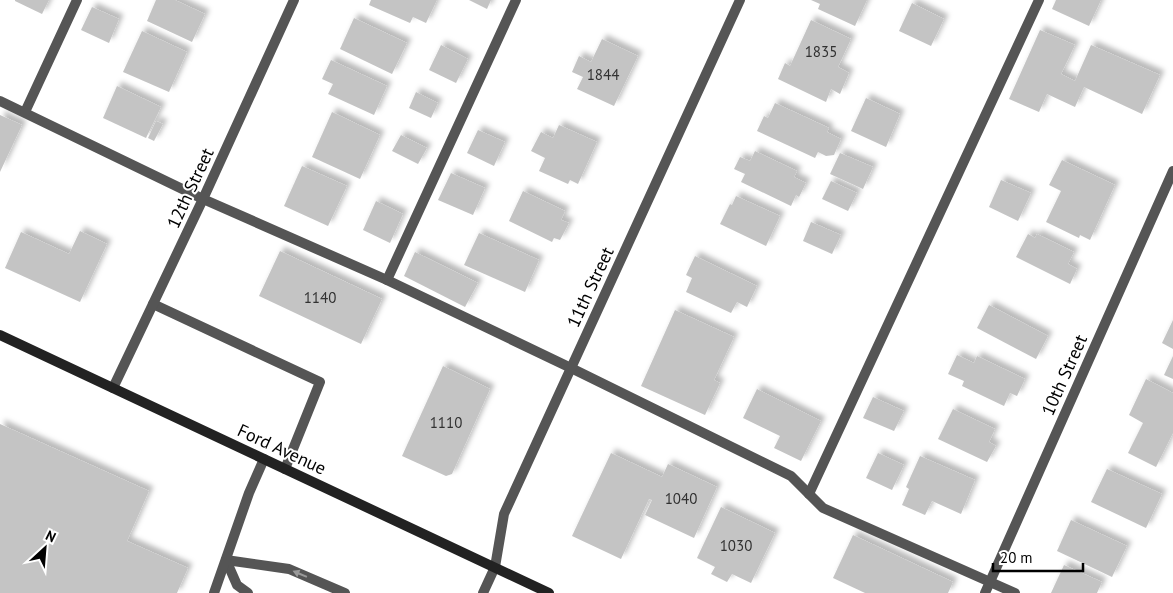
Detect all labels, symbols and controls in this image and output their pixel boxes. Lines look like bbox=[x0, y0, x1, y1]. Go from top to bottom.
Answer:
house number: 1835 bbox=[805, 42, 837, 61]
house number: 1844 bbox=[587, 65, 619, 84]
street label: 12th Street bbox=[161, 144, 219, 232]
street label: 11th Street bbox=[561, 243, 619, 331]
house number: 1140 bbox=[304, 288, 336, 307]
street label: 10th Street bbox=[1036, 331, 1092, 419]
house number: 1110 bbox=[430, 413, 462, 432]
street label: Ford Avenue bbox=[234, 418, 330, 480]
house number: 1040 bbox=[665, 489, 697, 508]
north arrow bbox=[20, 523, 70, 573]
text: N bbox=[43, 526, 59, 546]
house number: 1030 bbox=[720, 536, 752, 555]
scale bar bbox=[993, 540, 1083, 572]
text: 20 m bbox=[1000, 548, 1033, 567]
one-way arrow bbox=[293, 569, 307, 577]

